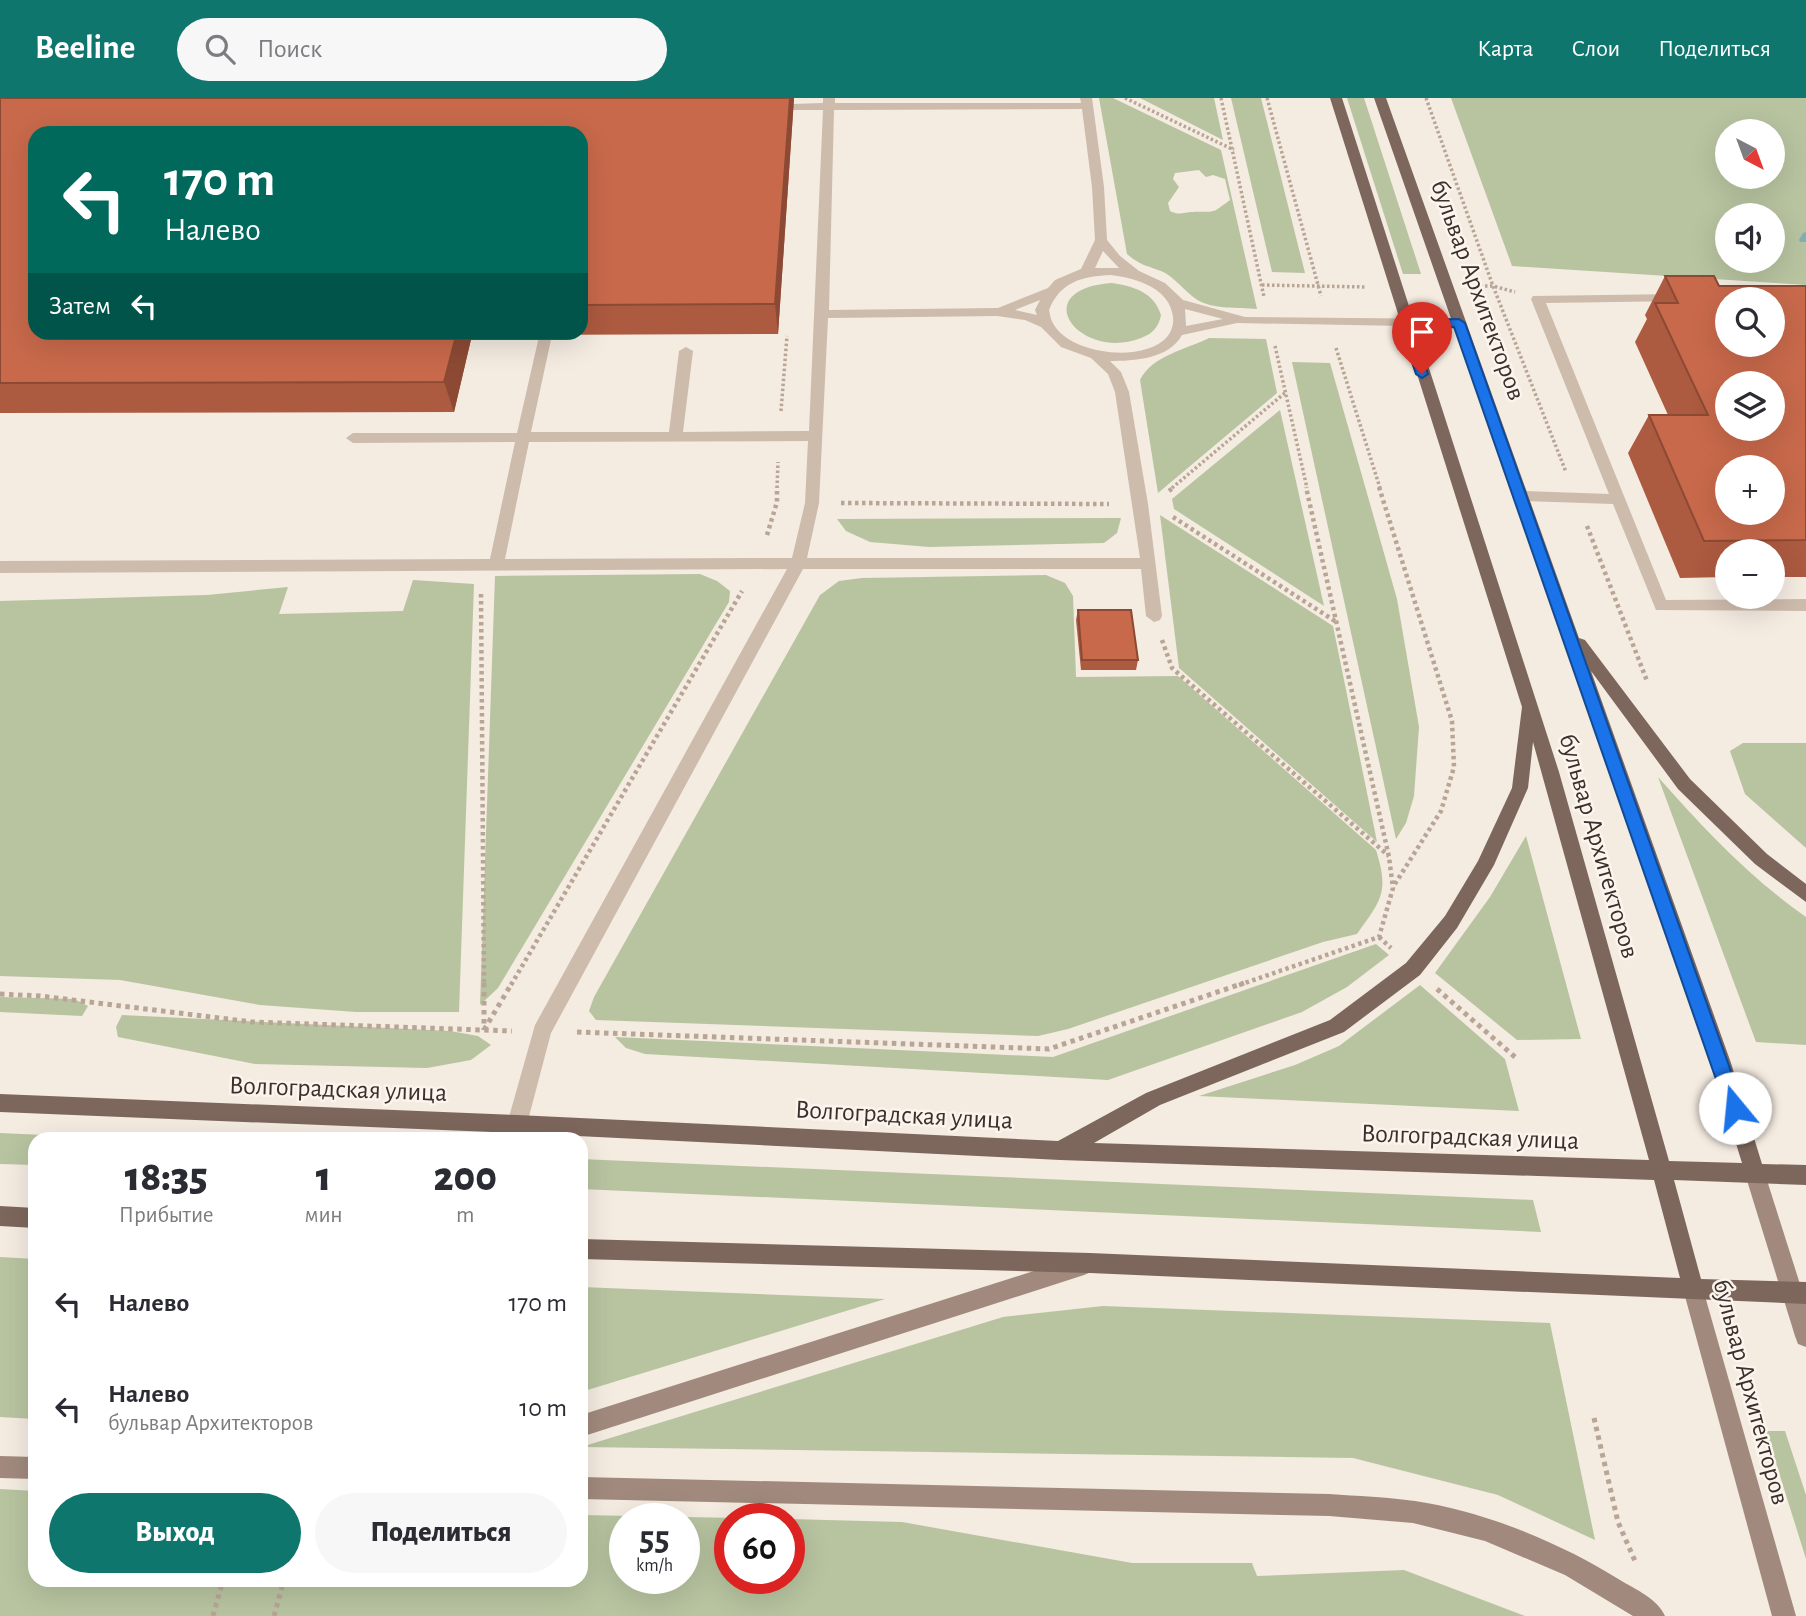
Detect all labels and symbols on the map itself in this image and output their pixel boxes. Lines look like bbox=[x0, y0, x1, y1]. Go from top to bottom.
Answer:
north arrow bbox=[1715, 119, 1785, 189]
street label: бульвар Архитекторов bbox=[1426, 177, 1530, 403]
pin bbox=[1392, 302, 1452, 374]
street label: бульвар Архитекторов bbox=[1555, 731, 1643, 961]
position arrow bbox=[1698, 1071, 1772, 1145]
street label: Волгоградская улица bbox=[229, 1072, 448, 1106]
street label: Волгоградская улица bbox=[794, 1096, 1014, 1134]
street label: Волгоградская улица bbox=[1361, 1120, 1580, 1154]
street label: бульвар Архитекторов bbox=[1708, 1277, 1794, 1507]
speed limit sign: 60 bbox=[714, 1503, 805, 1594]

